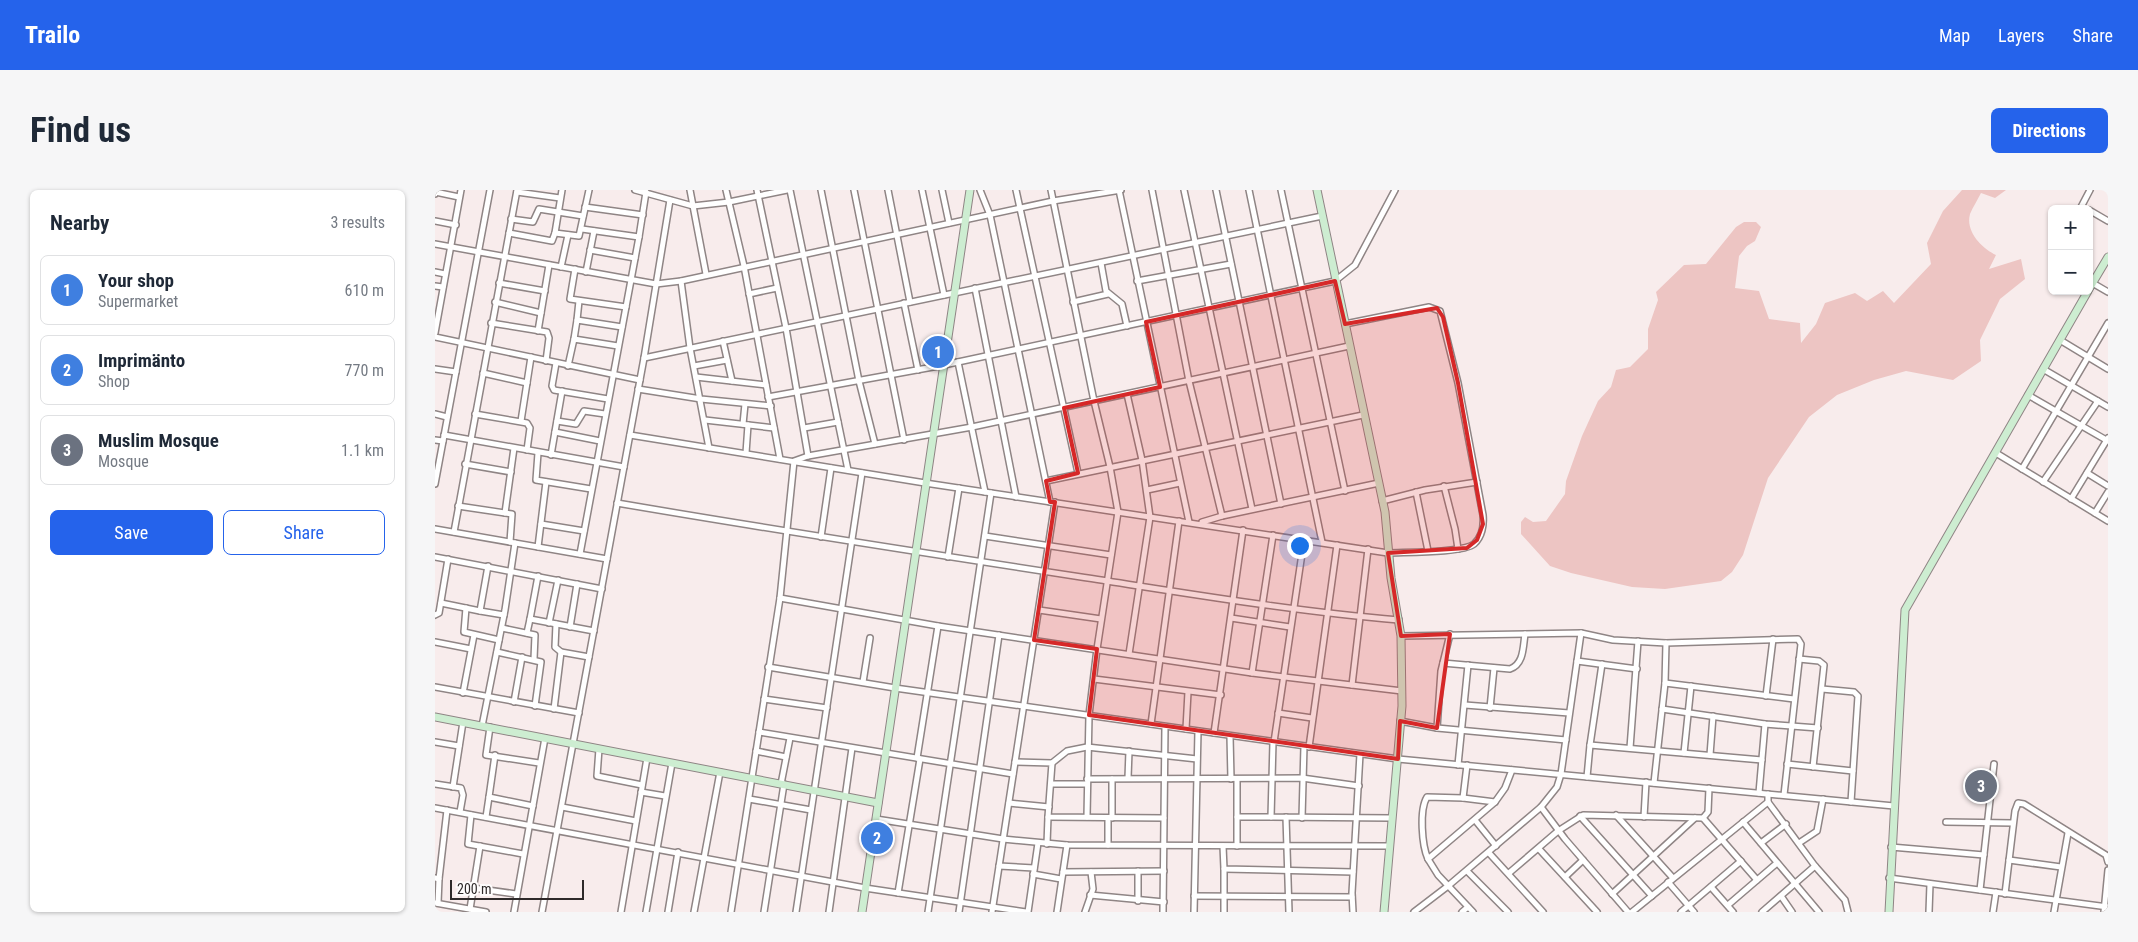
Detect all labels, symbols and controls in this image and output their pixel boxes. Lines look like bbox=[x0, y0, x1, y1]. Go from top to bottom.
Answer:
text: Trailo bbox=[25, 21, 80, 49]
text: Map bbox=[1939, 25, 1970, 46]
text: Layers bbox=[1998, 25, 2045, 46]
text: Share bbox=[2073, 25, 2113, 46]
button: Directions bbox=[1991, 108, 2108, 153]
text: Find us bbox=[30, 110, 131, 151]
map controls bbox=[2048, 205, 2093, 295]
button: + bbox=[2048, 205, 2093, 250]
text: Nearby bbox=[50, 211, 109, 235]
text: 3 results bbox=[330, 213, 385, 232]
button: − bbox=[2048, 250, 2093, 295]
text: Your shop bbox=[98, 269, 174, 292]
text: 1 bbox=[63, 281, 71, 300]
text: 610 m bbox=[345, 281, 384, 300]
text: Supermarket bbox=[98, 292, 178, 311]
pin: 1 bbox=[922, 333, 954, 371]
text: Imprimänto bbox=[98, 349, 185, 372]
text: 2 bbox=[63, 361, 71, 380]
text: 770 m bbox=[345, 361, 384, 380]
text: Shop bbox=[98, 372, 130, 391]
text: Muslim Mosque bbox=[98, 429, 219, 452]
text: 3 bbox=[63, 441, 71, 460]
text: 1.1 km bbox=[341, 441, 384, 460]
text: Mosque bbox=[98, 452, 149, 471]
button: Save bbox=[50, 510, 213, 555]
button: Share bbox=[223, 510, 385, 555]
your location bbox=[1287, 533, 1313, 559]
pin: 3 bbox=[1965, 767, 1997, 805]
pin: 2 bbox=[861, 819, 893, 857]
scale bar bbox=[450, 877, 584, 900]
text: 200 m bbox=[457, 881, 492, 897]

